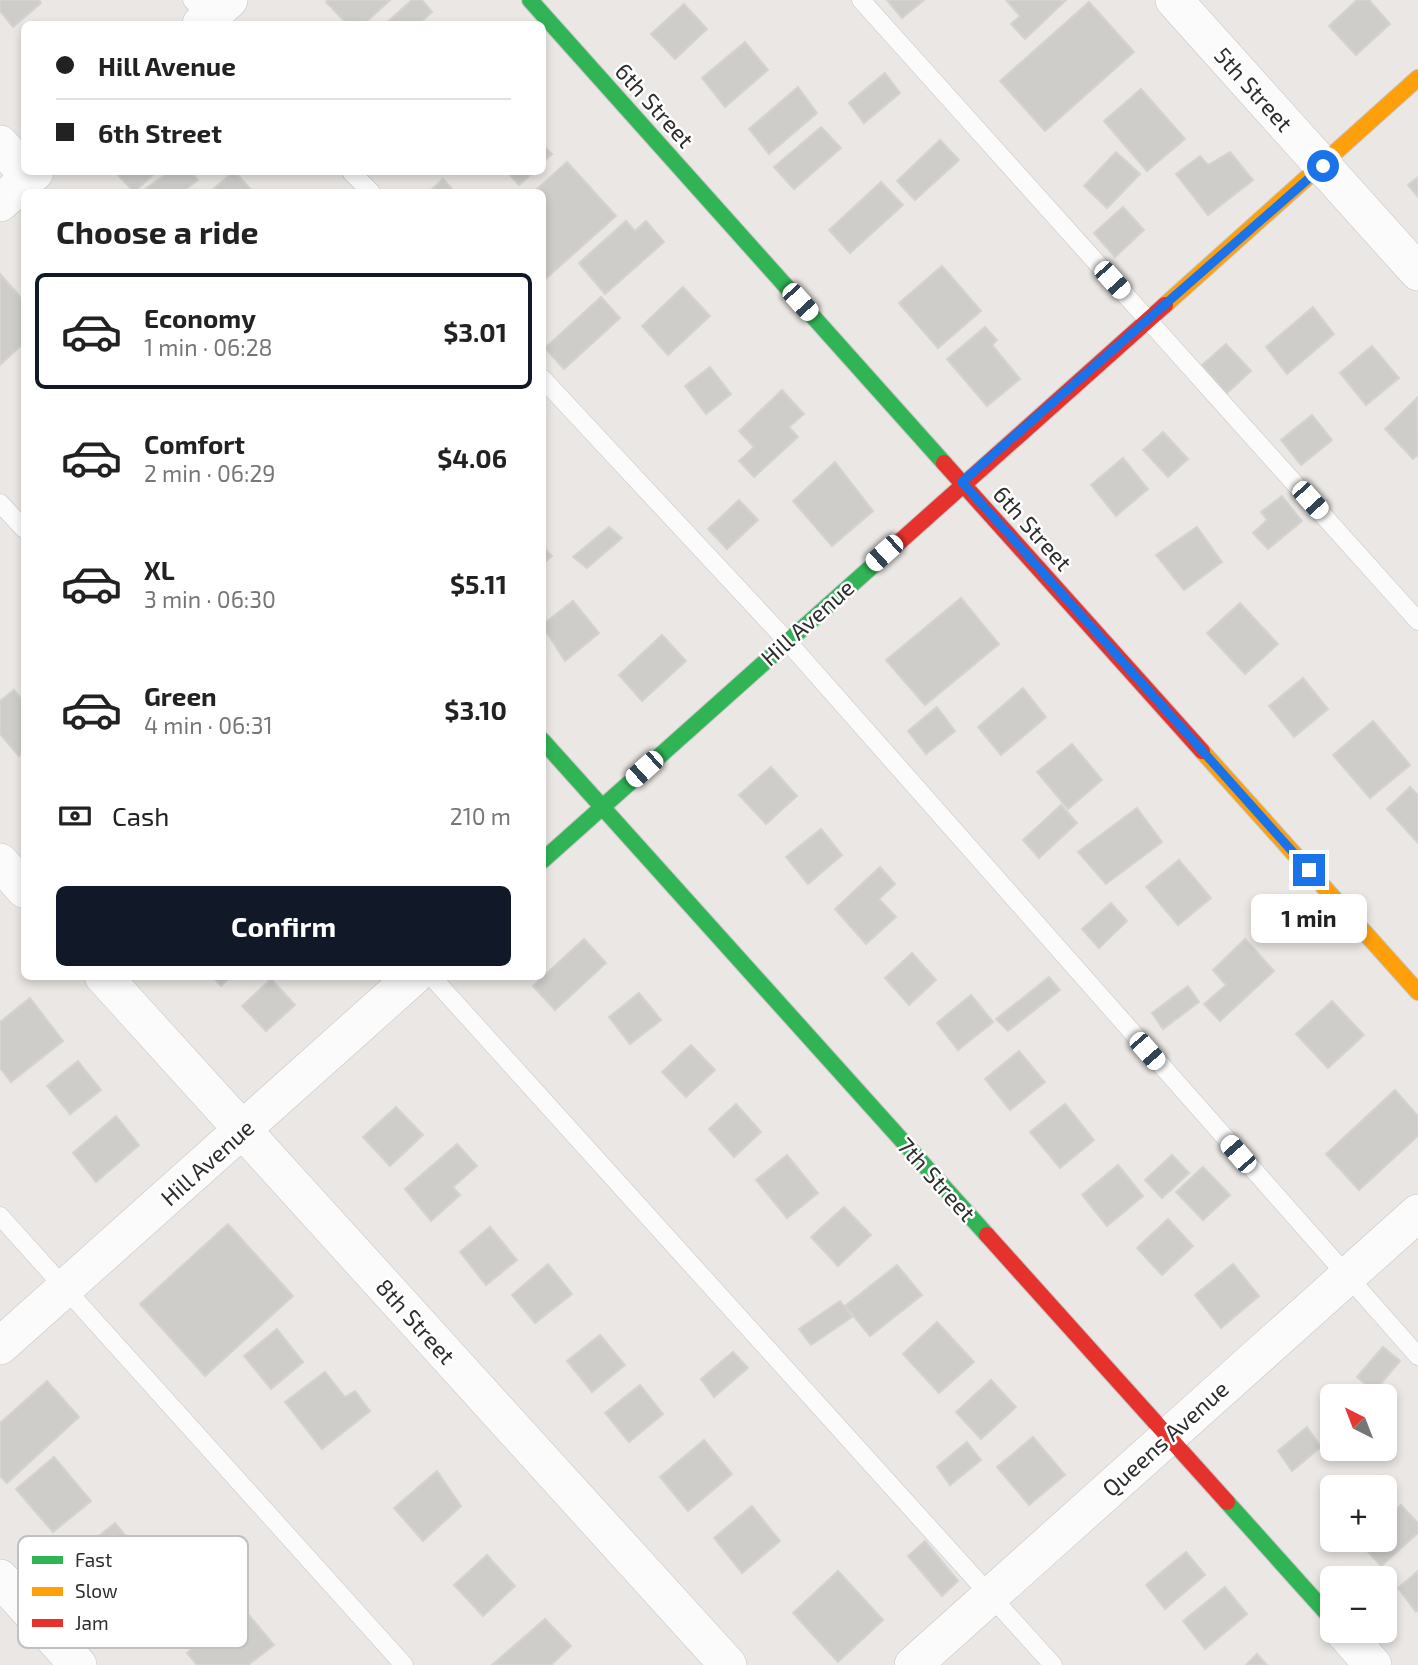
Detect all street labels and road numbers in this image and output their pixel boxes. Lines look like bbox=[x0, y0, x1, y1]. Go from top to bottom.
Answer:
street label: 5th Street bbox=[1209, 41, 1299, 137]
street label: 6th Street bbox=[610, 57, 700, 153]
street label: 6th Street bbox=[988, 480, 1078, 576]
street label: Hill Avenue bbox=[755, 573, 859, 671]
street label: Hill Avenue bbox=[155, 1113, 259, 1211]
street label: 7th Street bbox=[892, 1131, 982, 1227]
street label: 8th Street bbox=[370, 1273, 462, 1370]
street label: Queens Avenue bbox=[1096, 1374, 1234, 1502]

